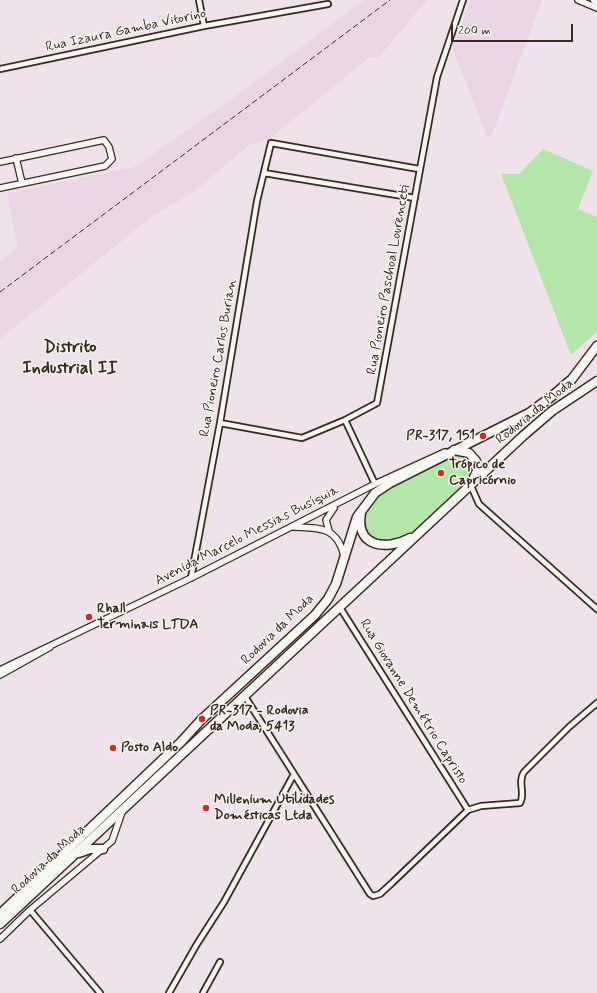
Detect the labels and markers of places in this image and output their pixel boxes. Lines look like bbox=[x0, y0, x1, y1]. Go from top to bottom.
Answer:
place label: PR-317, 151 bbox=[406, 428, 475, 444]
marker: PR-317, 151 bbox=[478, 431, 488, 441]
place label: Trópico de Capricórnio bbox=[449, 457, 516, 490]
marker: Trópico de Capricórnio bbox=[436, 468, 446, 478]
place label: Rhall Terminais LTDA bbox=[97, 601, 198, 634]
marker: Rhall Terminais LTDA bbox=[84, 612, 94, 622]
place label: PR-317 - Rodovia da Moda, 5413 bbox=[210, 703, 309, 736]
marker: PR-317 - Rodovia da Moda, 5413 bbox=[197, 714, 207, 724]
place label: Posto Aldo bbox=[121, 740, 178, 756]
marker: Posto Aldo bbox=[108, 743, 118, 753]
place label: Millenium Utilidades Domésticas Ltda bbox=[214, 792, 335, 824]
marker: Millenium Utilidades Domésticas Ltda bbox=[201, 803, 211, 813]

